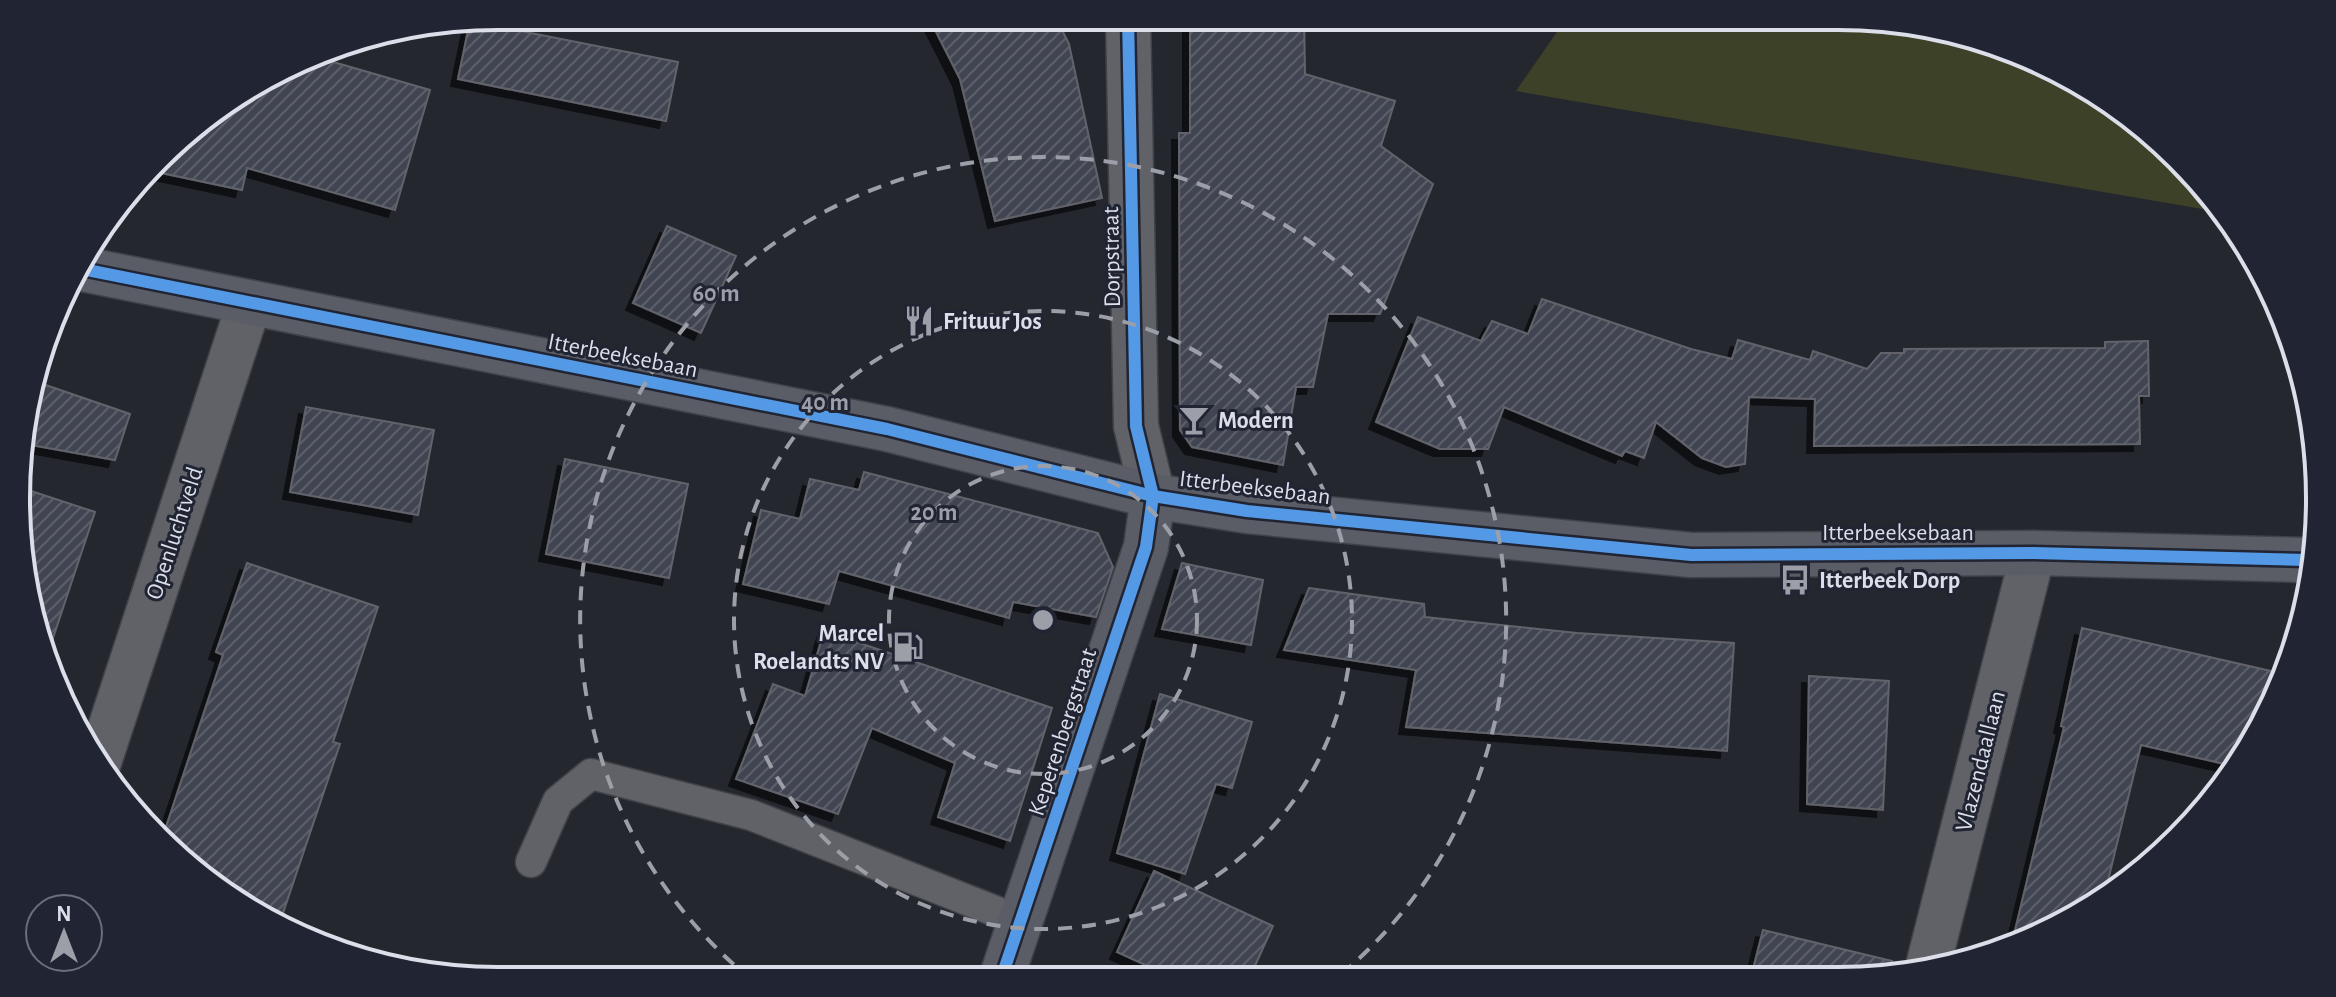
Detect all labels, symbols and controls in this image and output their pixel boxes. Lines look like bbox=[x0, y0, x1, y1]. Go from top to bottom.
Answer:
street label: Dorpstraat bbox=[1099, 206, 1125, 308]
text: 60 m bbox=[692, 282, 740, 306]
restaurant icon: Frituur Jos bbox=[902, 304, 936, 338]
place label: Frituur Jos bbox=[943, 310, 1042, 334]
street label: Itterbeeksebaan bbox=[546, 330, 700, 382]
text: 40 m bbox=[801, 391, 849, 415]
bar icon: Modern bbox=[1177, 403, 1211, 437]
place label: Modern bbox=[1218, 409, 1294, 433]
street label: Openluchtveld bbox=[142, 464, 208, 602]
street label: Itterbeeksebaan bbox=[1178, 467, 1332, 509]
text: 20 m bbox=[911, 501, 957, 525]
street label: Itterbeeksebaan bbox=[1822, 521, 1974, 545]
bus stop icon: Itterbeek Dorp bbox=[1778, 563, 1812, 597]
place label: Itterbeek Dorp bbox=[1819, 569, 1960, 593]
centre of rings bbox=[1029, 606, 1057, 634]
place label: Marcel Roelandts NV bbox=[753, 622, 885, 674]
fuel station icon: Marcel Roelandts NV bbox=[891, 630, 925, 664]
street label: Keperenbergstraat bbox=[1025, 645, 1101, 819]
street label: Vlazendaallaan bbox=[1952, 688, 2010, 834]
north arrow bbox=[24, 893, 104, 973]
text: N bbox=[56, 903, 72, 925]

